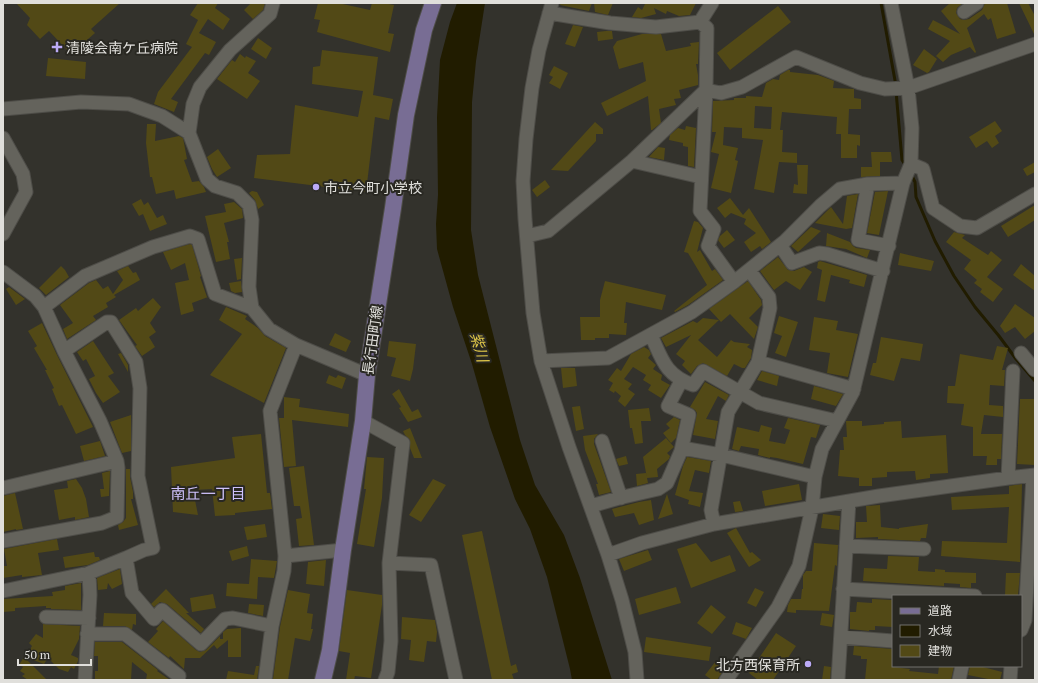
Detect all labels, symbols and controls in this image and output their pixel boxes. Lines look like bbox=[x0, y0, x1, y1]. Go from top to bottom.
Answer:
place label: 清陵会南ケ丘病院 bbox=[66, 38, 178, 57]
marker: 清陵会南ケ丘病院 bbox=[51, 41, 63, 53]
place label: 市立今町小学校 bbox=[324, 178, 422, 197]
marker: 市立今町小学校 bbox=[311, 182, 321, 192]
street label: 長行田町線 bbox=[358, 304, 386, 376]
water label: 紫川 bbox=[466, 330, 494, 366]
district label: 南丘一丁目 bbox=[170, 483, 246, 503]
legend bbox=[892, 595, 1022, 667]
text: 道路 bbox=[928, 603, 952, 618]
text: 水域 bbox=[928, 623, 952, 638]
scale bar bbox=[18, 641, 91, 667]
text: 建物 bbox=[928, 643, 952, 658]
text: 50 m bbox=[24, 647, 51, 662]
place label: 北方西保育所 bbox=[716, 655, 800, 674]
marker: 北方西保育所 bbox=[803, 659, 813, 669]

